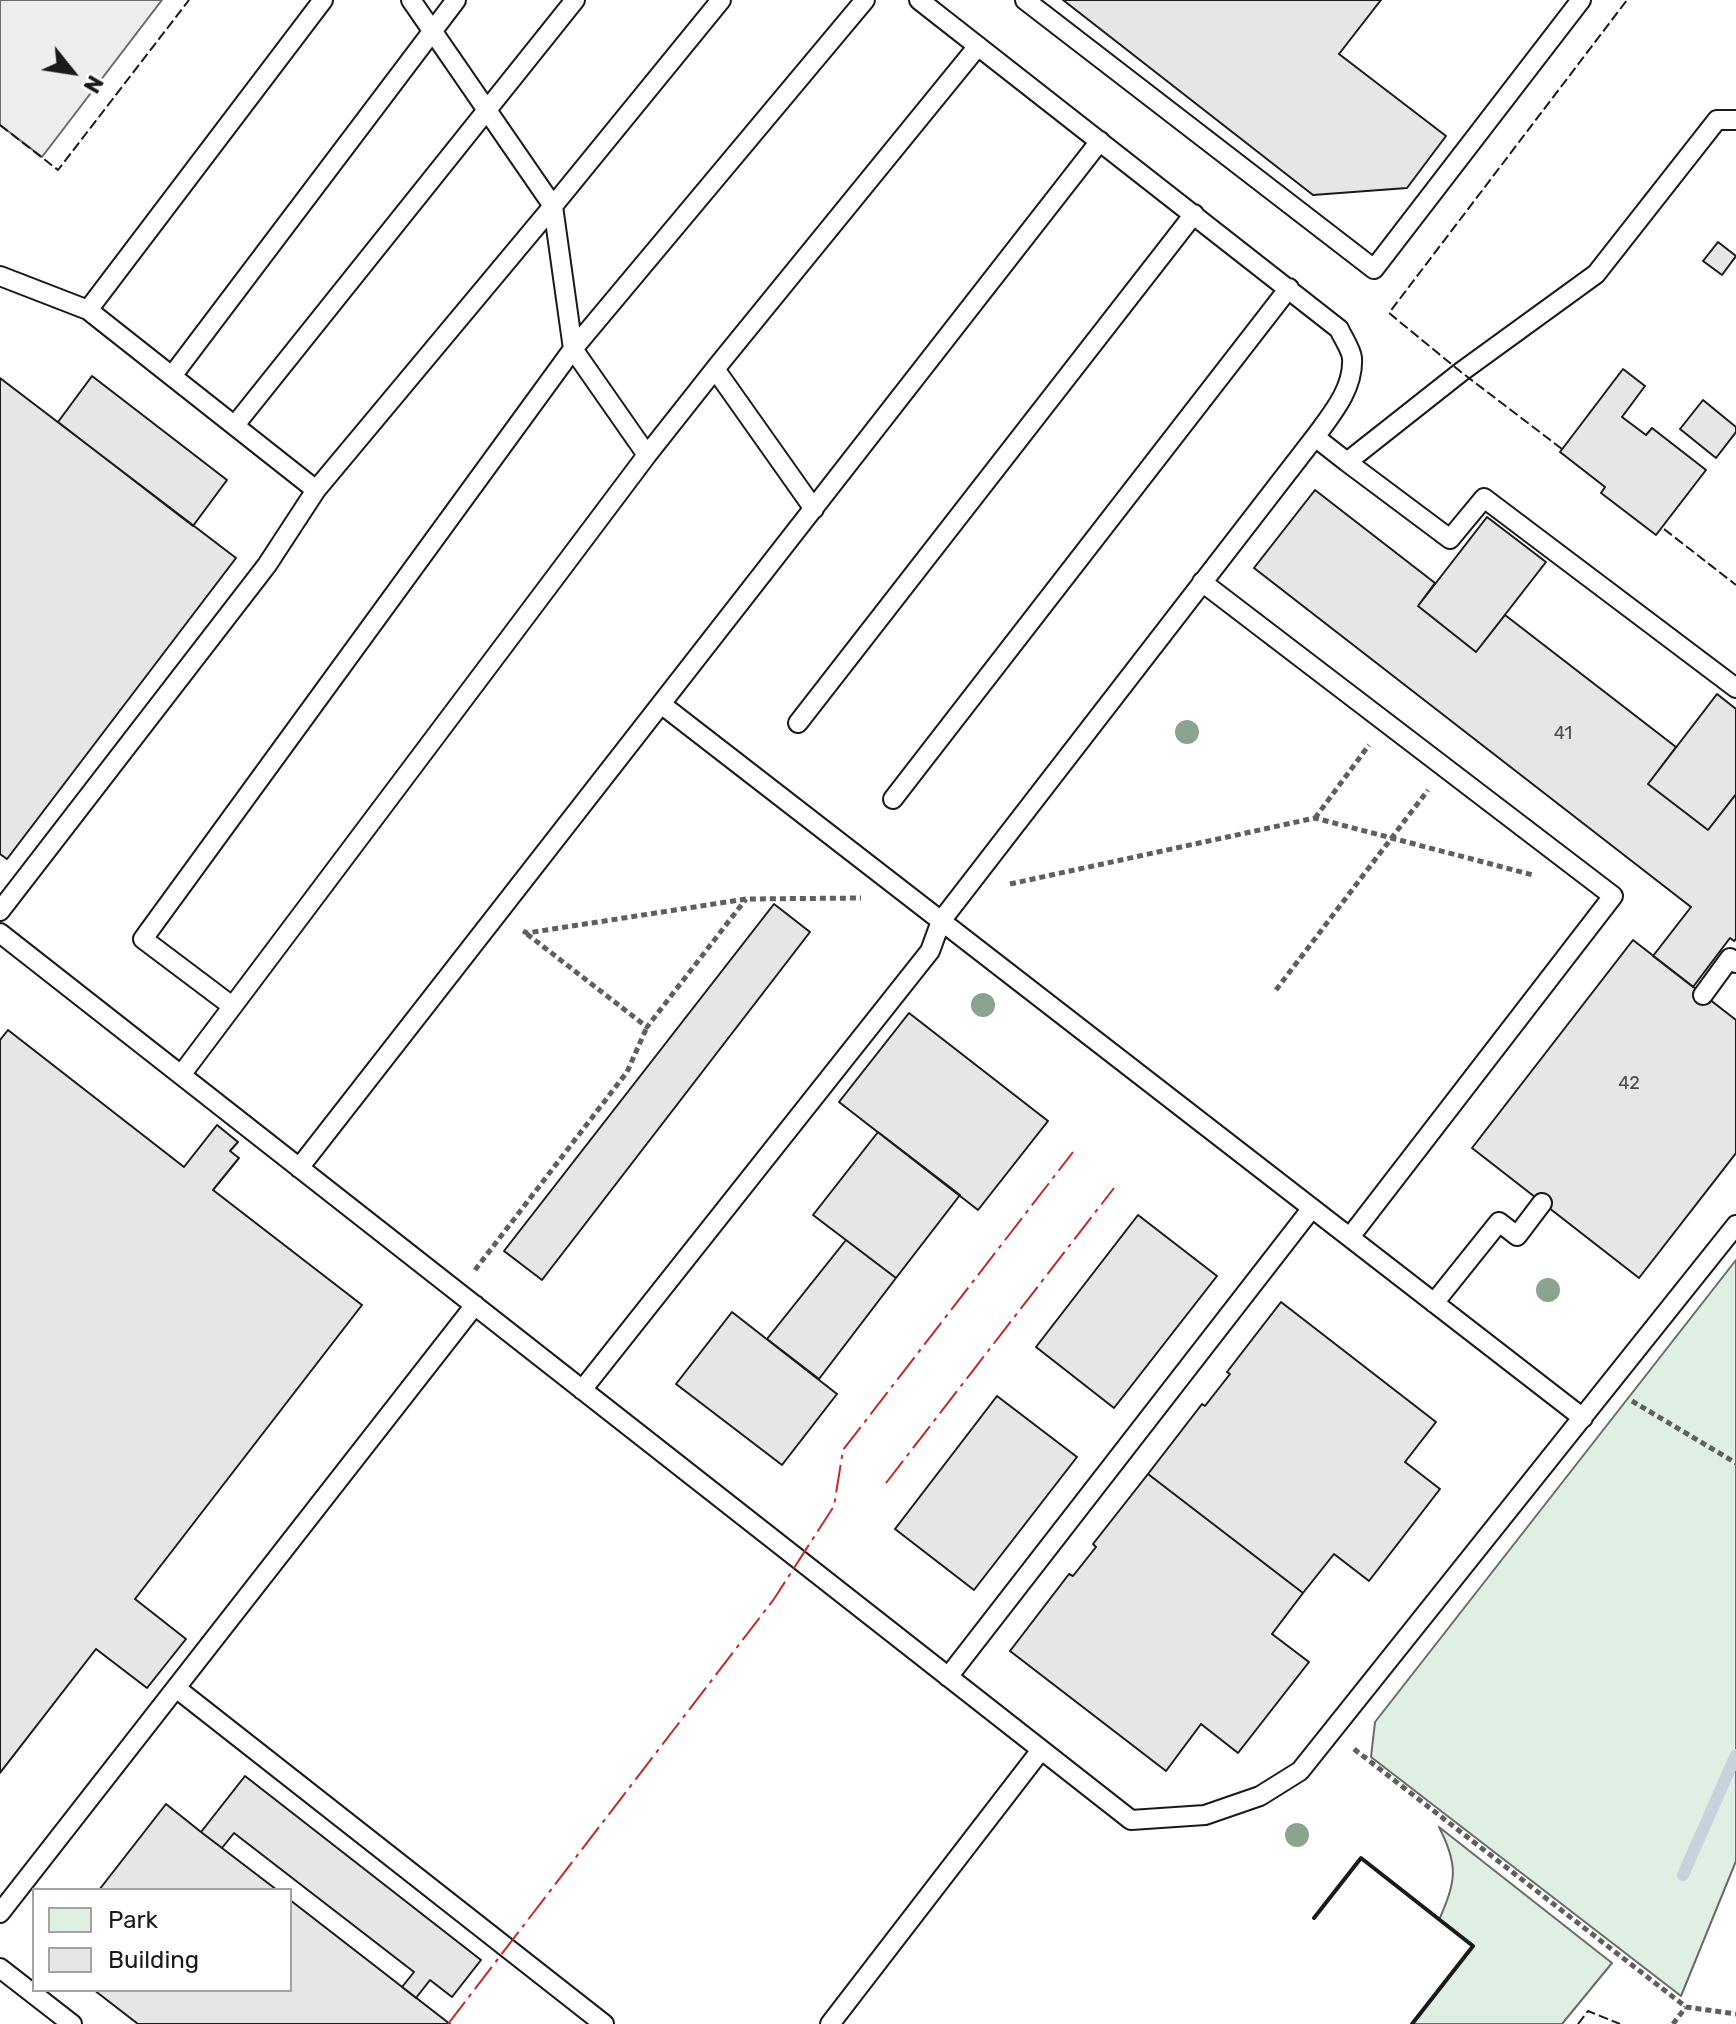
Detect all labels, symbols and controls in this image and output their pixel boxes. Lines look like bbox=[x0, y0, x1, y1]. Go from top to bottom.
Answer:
north arrow bbox=[32, 32, 112, 112]
text: N bbox=[78, 71, 109, 98]
house number: 41 bbox=[1554, 723, 1572, 745]
house number: 42 bbox=[1618, 1073, 1640, 1095]
legend bbox=[32, 1888, 292, 1992]
text: Park bbox=[108, 1906, 158, 1934]
text: Building bbox=[108, 1946, 199, 1974]

